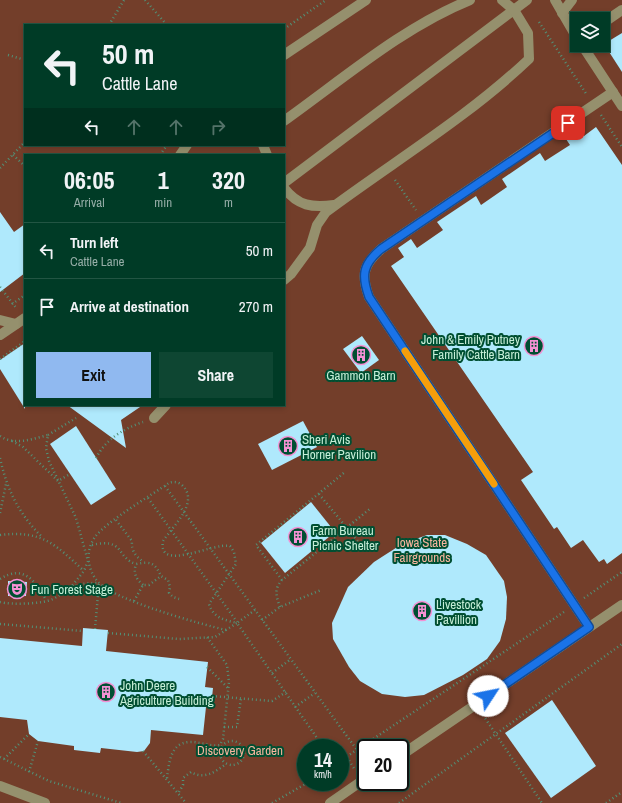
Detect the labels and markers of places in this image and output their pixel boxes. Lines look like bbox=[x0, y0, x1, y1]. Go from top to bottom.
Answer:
pin bbox=[551, 106, 585, 140]
place label: John & Emily Putney Family Cattle Barn bbox=[421, 331, 521, 363]
building icon: John & Emily Putney Family Cattle Barn bbox=[523, 335, 545, 357]
building icon: Gammon Barn bbox=[350, 344, 372, 366]
place label: Gammon Barn bbox=[326, 367, 396, 384]
place label: Sheri Avis Horner Pavilion bbox=[302, 431, 376, 463]
building icon: Sheri Avis Horner Pavilion bbox=[277, 435, 299, 457]
place label: Farm Bureau Picnic Shelter bbox=[312, 522, 379, 554]
building icon: Farm Bureau Picnic Shelter bbox=[287, 526, 309, 548]
theatre icon: Fun Forest Stage bbox=[6, 578, 28, 600]
place label: Fun Forest Stage bbox=[31, 581, 113, 598]
place label: Livestock Pavillion bbox=[436, 596, 482, 628]
building icon: Livestock Pavillion bbox=[411, 600, 433, 622]
place label: John Deere Agriculture Building bbox=[119, 677, 214, 709]
building icon: John Deere Agriculture Building bbox=[95, 681, 117, 703]

